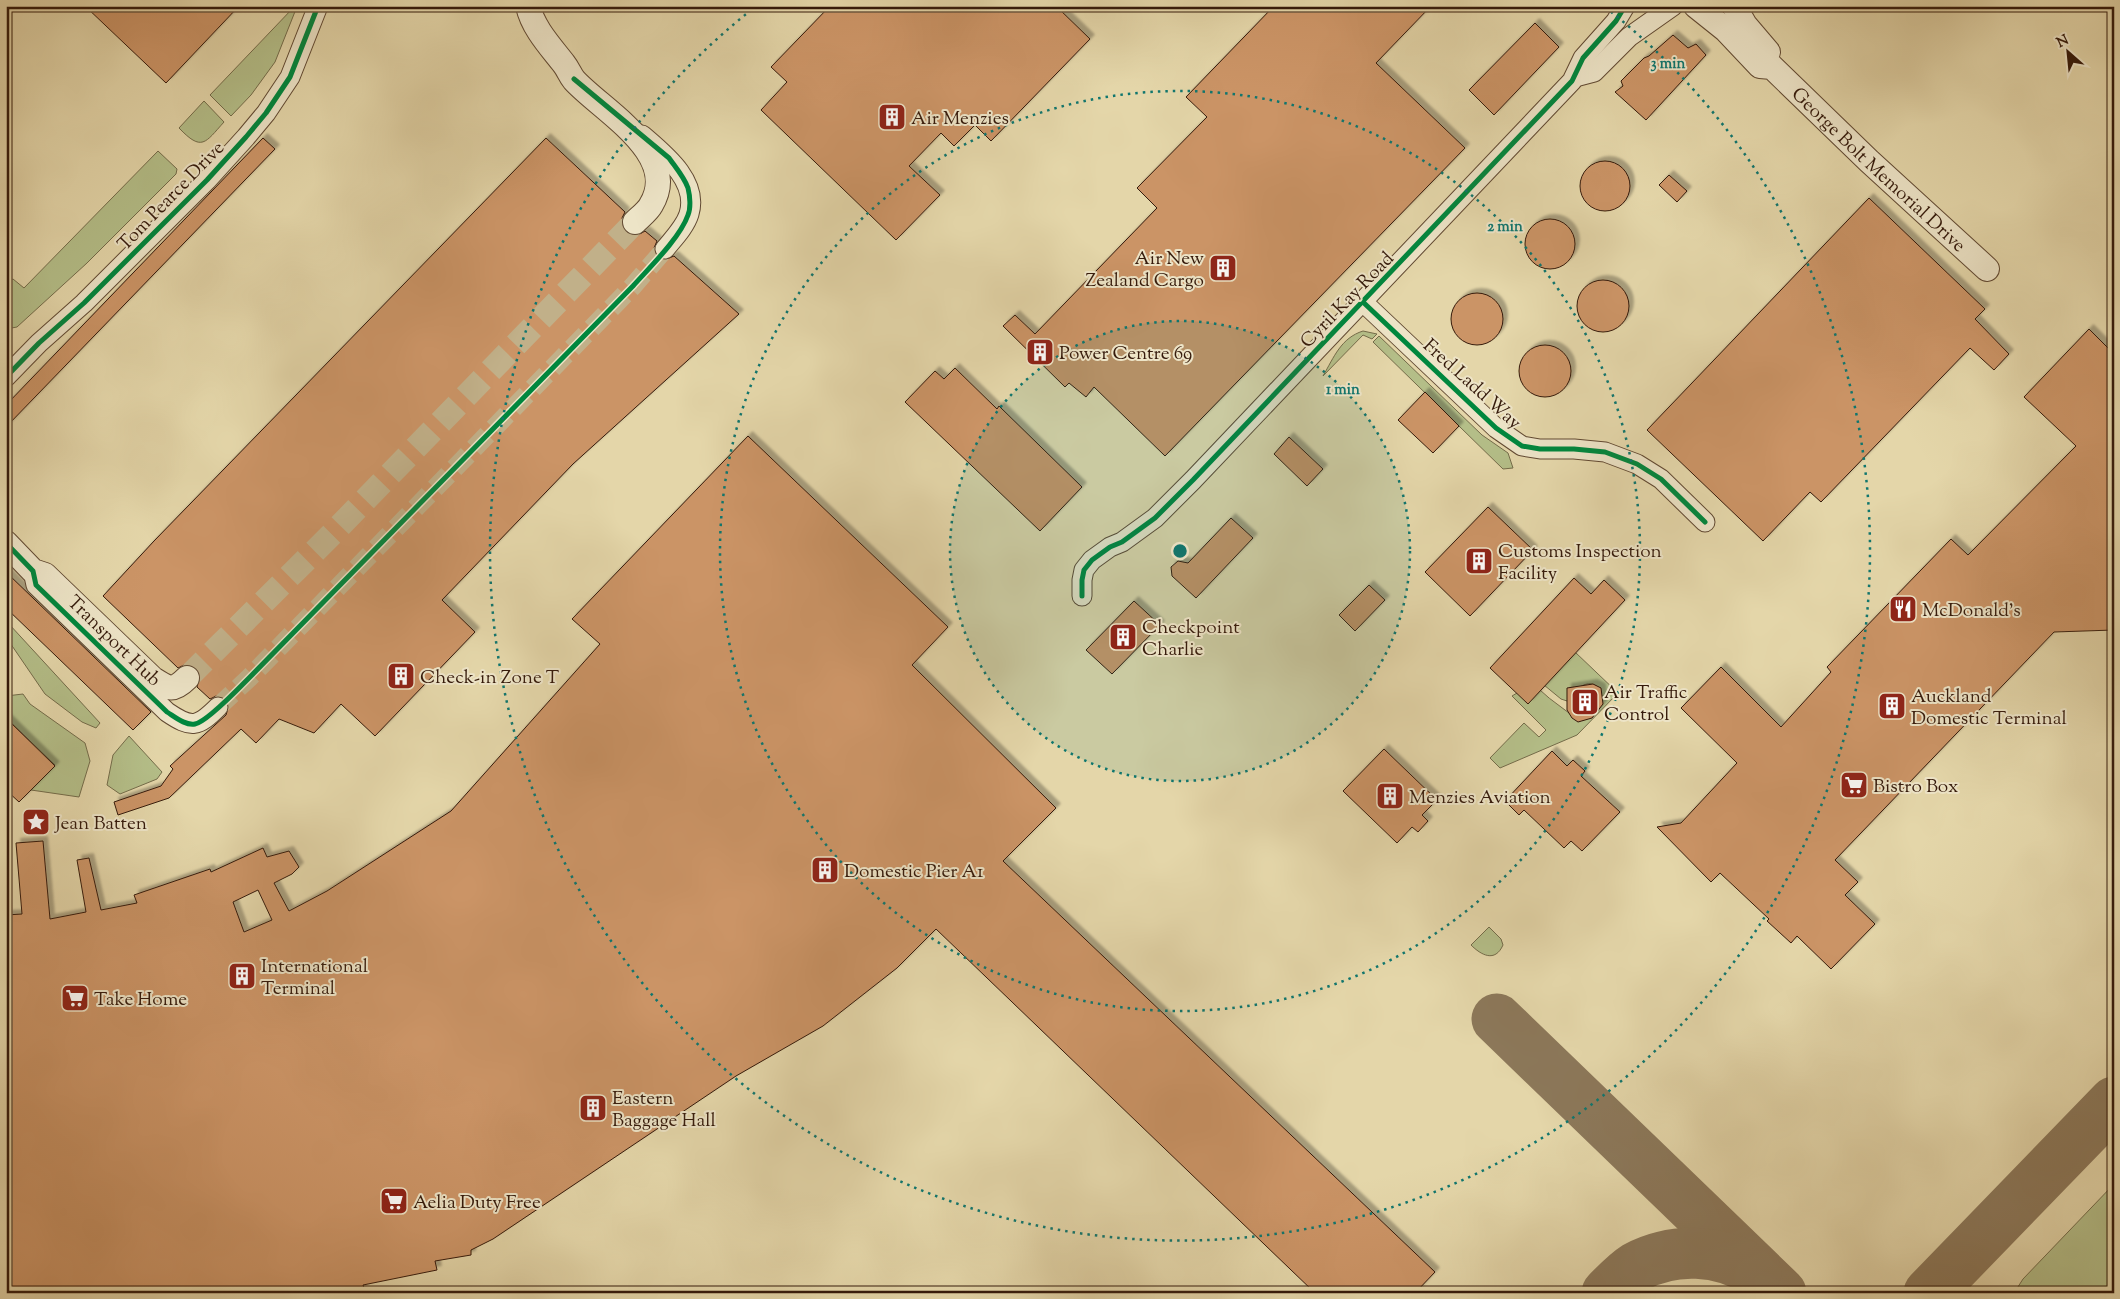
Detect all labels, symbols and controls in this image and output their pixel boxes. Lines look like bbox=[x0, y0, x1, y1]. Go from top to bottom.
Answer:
north arrow bbox=[2042, 28, 2092, 78]
text: N bbox=[2053, 31, 2073, 54]
text: 3 min bbox=[1651, 54, 1686, 75]
street label: George Bolt Memorial Drive bbox=[1784, 82, 1971, 259]
building icon: Air Menzies bbox=[877, 102, 907, 132]
place label: Air Menzies bbox=[911, 106, 1009, 133]
street label: Tom Pearce Drive bbox=[112, 136, 231, 258]
text: 2 min bbox=[1487, 217, 1523, 238]
place label: Air New Zealand Cargo bbox=[1086, 246, 1204, 295]
street label: Cyril Kay Road bbox=[1295, 246, 1401, 355]
building icon: Air New Zealand Cargo bbox=[1208, 253, 1238, 283]
street label: Fred Ladd Way bbox=[1416, 333, 1527, 437]
building icon: Power Centre 69 bbox=[1025, 337, 1055, 367]
place label: Power Centre 69 bbox=[1059, 341, 1192, 368]
text: 1 min bbox=[1326, 380, 1360, 401]
place label: Customs Inspection Facility bbox=[1498, 539, 1662, 588]
centre of rings bbox=[1171, 542, 1189, 560]
building icon: Customs Inspection Facility bbox=[1464, 546, 1494, 576]
street label: Transport Hub bbox=[60, 590, 166, 694]
restaurant icon: McDonald's bbox=[1888, 594, 1918, 624]
place label: McDonald's bbox=[1922, 598, 2021, 625]
place label: Checkpoint Charlie bbox=[1142, 615, 1240, 664]
building icon: Checkpoint Charlie bbox=[1108, 622, 1138, 652]
building icon: Check-in Zone T bbox=[386, 661, 416, 691]
place label: Check-in Zone T bbox=[420, 665, 559, 692]
place label: Air Traffic Control bbox=[1604, 680, 1688, 729]
place label: Auckland Domestic Terminal bbox=[1911, 684, 2067, 733]
building icon: Air Traffic Control bbox=[1570, 687, 1600, 717]
building icon: Auckland Domestic Terminal bbox=[1877, 691, 1907, 721]
supermarket icon: Bistro Box bbox=[1839, 770, 1869, 800]
place label: Bistro Box bbox=[1873, 774, 1958, 801]
building icon: Menzies Aviation bbox=[1375, 781, 1405, 811]
place label: Menzies Aviation bbox=[1409, 785, 1551, 812]
place icon: Jean Batten bbox=[21, 807, 51, 837]
place label: Jean Batten bbox=[54, 811, 147, 838]
building icon: Domestic Pier A1 bbox=[810, 855, 840, 885]
place label: Domestic Pier A1 bbox=[844, 859, 984, 886]
place label: International Terminal bbox=[261, 954, 368, 1003]
building icon: International Terminal bbox=[227, 961, 257, 991]
supermarket icon: Take Home bbox=[60, 983, 90, 1013]
place label: Take Home bbox=[94, 987, 187, 1014]
place label: Eastern Baggage Hall bbox=[612, 1086, 716, 1135]
building icon: Eastern Baggage Hall bbox=[578, 1093, 608, 1123]
supermarket icon: Aelia Duty Free bbox=[379, 1186, 409, 1216]
place label: Aelia Duty Free bbox=[413, 1190, 541, 1217]

